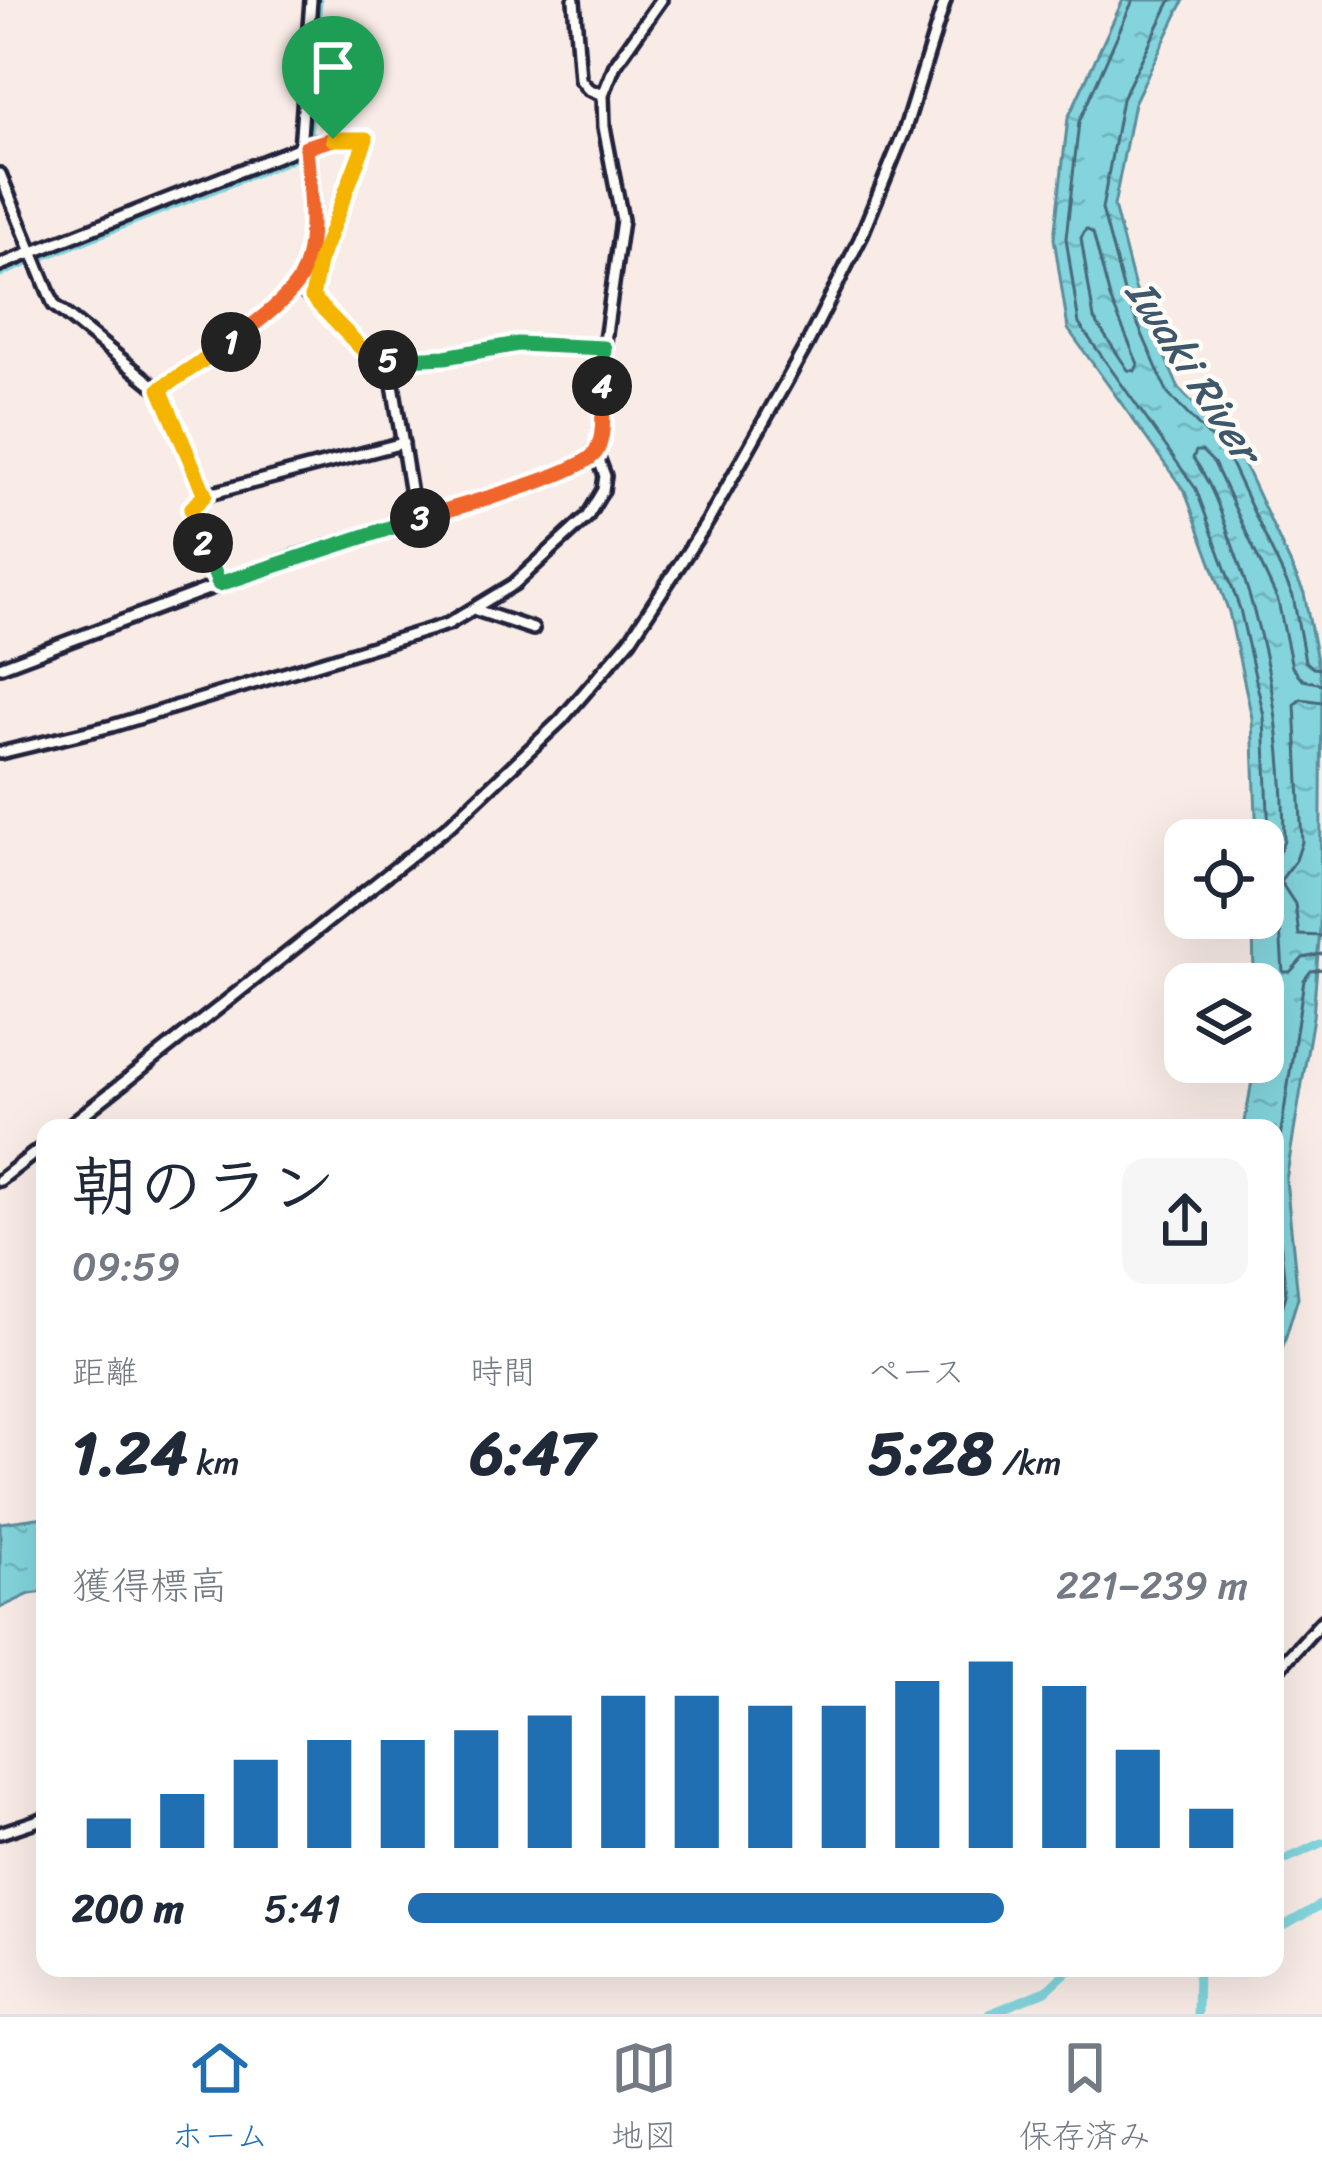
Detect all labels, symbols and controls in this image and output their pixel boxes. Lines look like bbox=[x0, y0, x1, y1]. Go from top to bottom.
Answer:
pin bbox=[282, 16, 384, 139]
icon: arrive bbox=[300, 34, 366, 100]
water label: Iwaki River bbox=[1105, 263, 1285, 484]
pin: 1 bbox=[201, 312, 261, 372]
text: 1 bbox=[224, 313, 238, 371]
pin: 5 bbox=[358, 330, 418, 390]
text: 5 bbox=[378, 331, 398, 389]
pin: 4 bbox=[572, 356, 632, 416]
text: 4 bbox=[592, 357, 612, 415]
pin: 3 bbox=[390, 488, 450, 548]
text: 3 bbox=[411, 489, 429, 547]
pin: 2 bbox=[173, 513, 233, 573]
text: 2 bbox=[193, 514, 213, 572]
map controls bbox=[1164, 819, 1284, 1083]
button: locate bbox=[1164, 819, 1284, 939]
button: layers bbox=[1164, 963, 1284, 1083]
text: 朝のラン bbox=[72, 1128, 336, 1245]
button: share bbox=[1122, 1158, 1248, 1284]
text: 09:59 bbox=[72, 1232, 180, 1301]
text: 距離 bbox=[72, 1343, 138, 1401]
text: 時間 bbox=[470, 1343, 536, 1401]
text: ペース bbox=[868, 1343, 965, 1401]
text: 1.24 bbox=[72, 1401, 188, 1507]
text: 6:47 bbox=[470, 1401, 594, 1507]
text: 5:28 bbox=[868, 1401, 994, 1507]
text: km bbox=[188, 1434, 239, 1492]
text: /km bbox=[994, 1434, 1061, 1492]
text: 獲得標高 bbox=[72, 1551, 228, 1620]
text: 221–239 m bbox=[1056, 1551, 1248, 1620]
text: 200 m bbox=[72, 1874, 184, 1943]
text: 5:41 bbox=[264, 1874, 341, 1943]
tab: ホーム bbox=[171, 2035, 269, 2165]
tab: 地図 bbox=[611, 2035, 677, 2165]
tab: 保存済み bbox=[1019, 2035, 1151, 2165]

